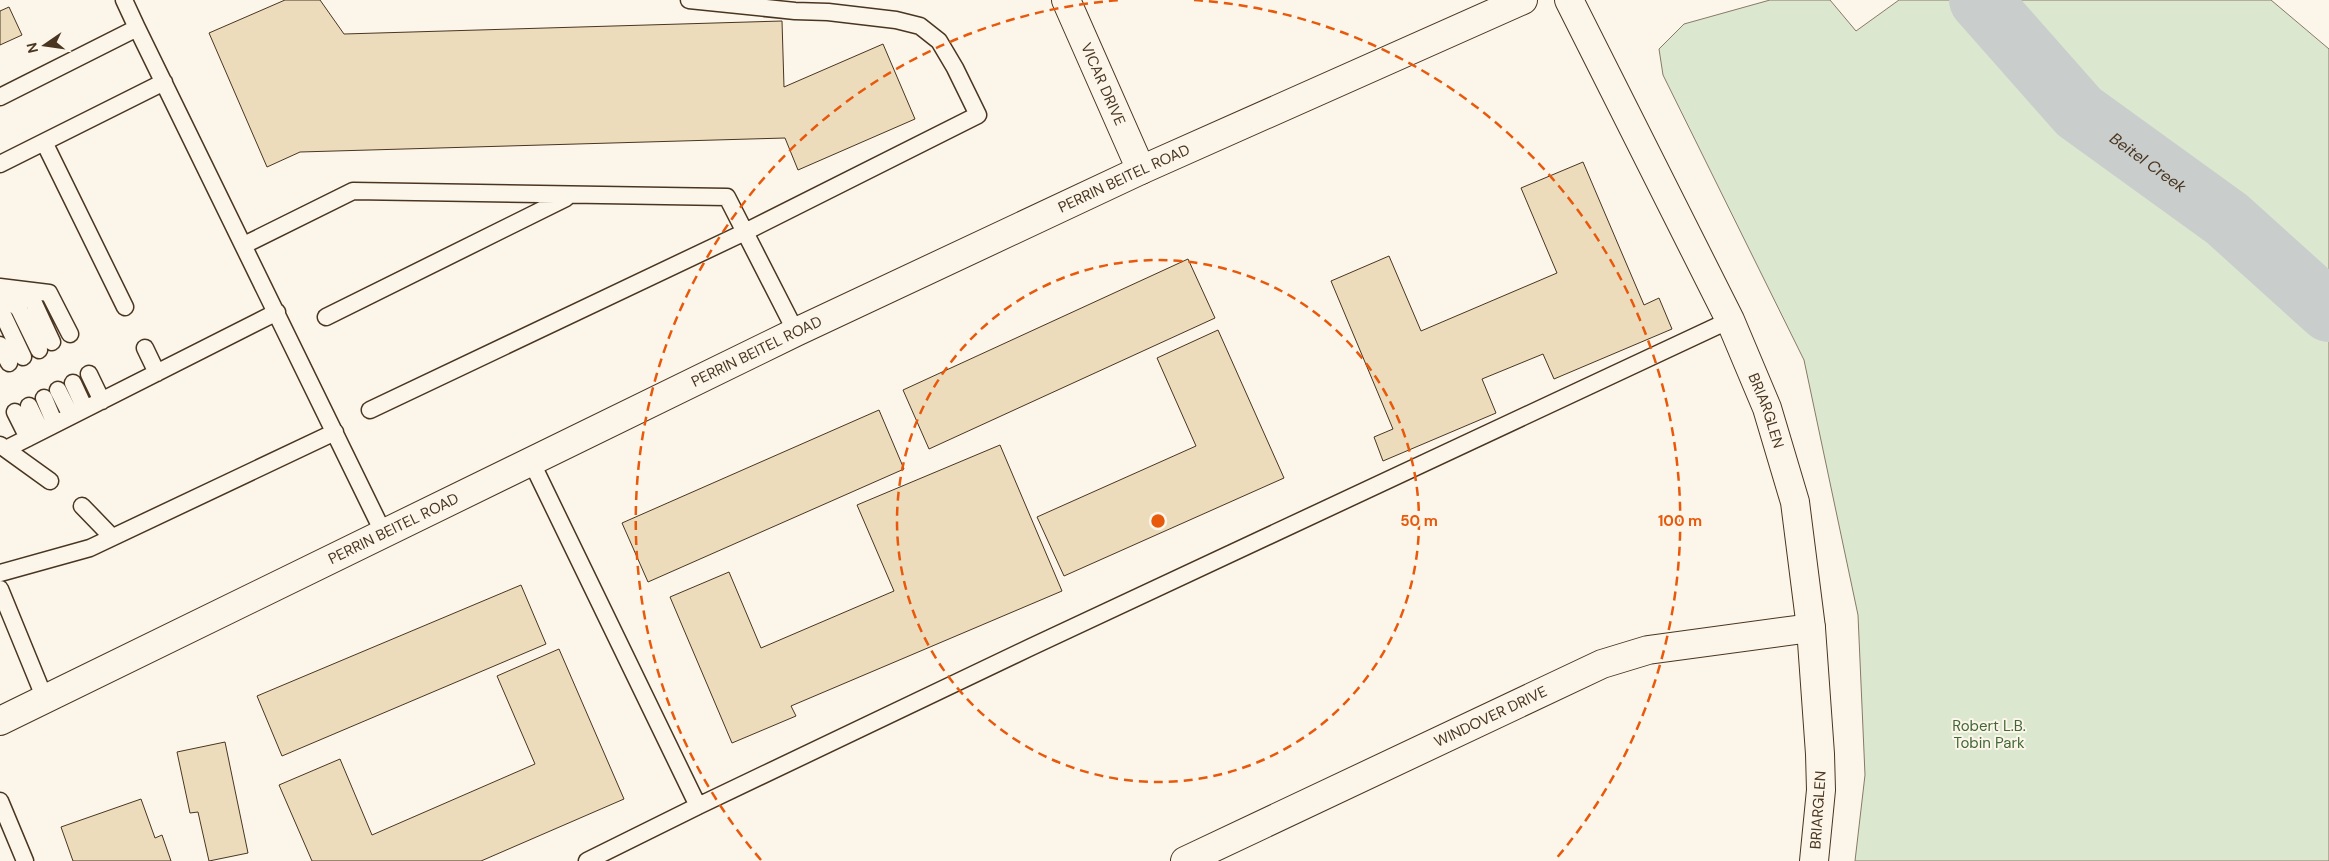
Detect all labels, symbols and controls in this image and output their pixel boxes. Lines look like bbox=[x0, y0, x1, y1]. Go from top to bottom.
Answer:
north arrow bbox=[20, 20, 70, 70]
street label: VICAR DRIVE bbox=[1076, 40, 1130, 129]
text: N bbox=[22, 41, 42, 55]
water label: Beitel Creek bbox=[2106, 128, 2191, 198]
street label: PERRIN BEITEL ROAD bbox=[1055, 140, 1193, 218]
street label: PERRIN BEITEL ROAD bbox=[688, 311, 825, 392]
street label: BRIARGLEN bbox=[1743, 370, 1788, 451]
street label: PERRIN BEITEL ROAD bbox=[325, 488, 462, 569]
text: 50 m bbox=[1400, 511, 1438, 531]
text: 100 m bbox=[1658, 511, 1702, 531]
centre of rings bbox=[1149, 512, 1167, 530]
street label: WINDOVER DRIVE bbox=[1431, 681, 1550, 752]
park label: Robert L.B. Tobin Park bbox=[1952, 716, 2026, 753]
street label: BRIARGLEN bbox=[1805, 770, 1831, 850]

